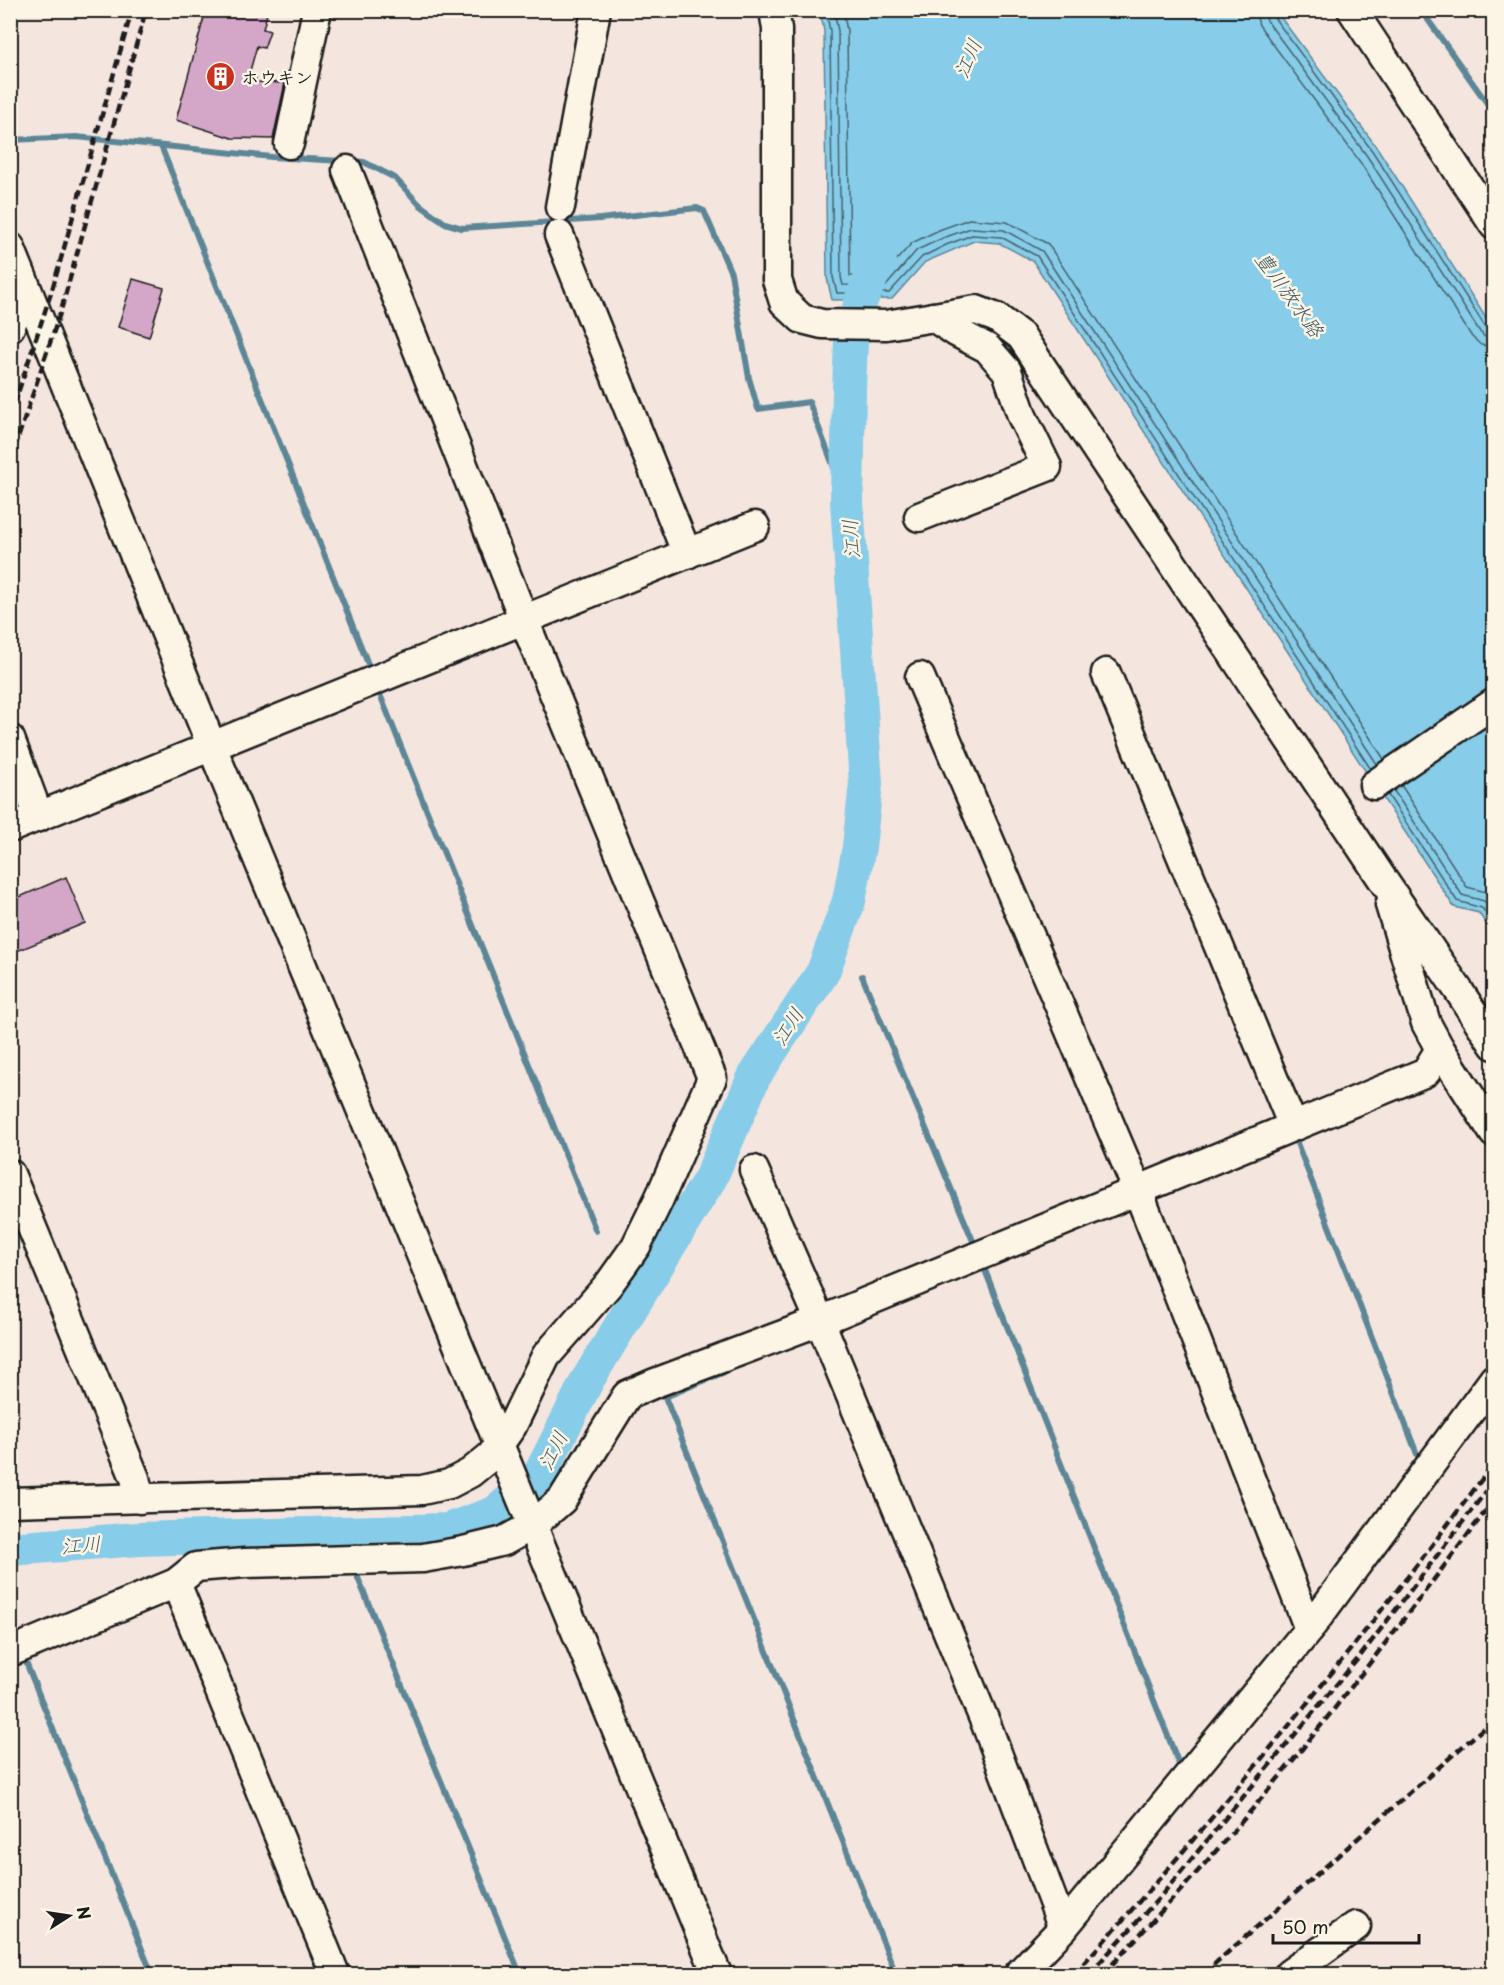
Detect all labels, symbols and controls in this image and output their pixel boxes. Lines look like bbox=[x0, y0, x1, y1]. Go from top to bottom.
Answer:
water label: 江川 bbox=[945, 34, 989, 82]
building icon: ホウキン bbox=[204, 60, 236, 92]
place label: ホウキン bbox=[241, 63, 313, 90]
water label: 豊川放水路 bbox=[1248, 245, 1332, 344]
water label: 江川 bbox=[834, 518, 866, 560]
water label: 江川 bbox=[764, 1001, 810, 1051]
water label: 江川 bbox=[530, 1425, 574, 1475]
water label: 江川 bbox=[60, 1528, 102, 1560]
north arrow bbox=[39, 1886, 99, 1946]
text: N bbox=[72, 1904, 98, 1921]
scale bar bbox=[1273, 1907, 1418, 1945]
text: 50 m bbox=[1282, 1913, 1329, 1940]

